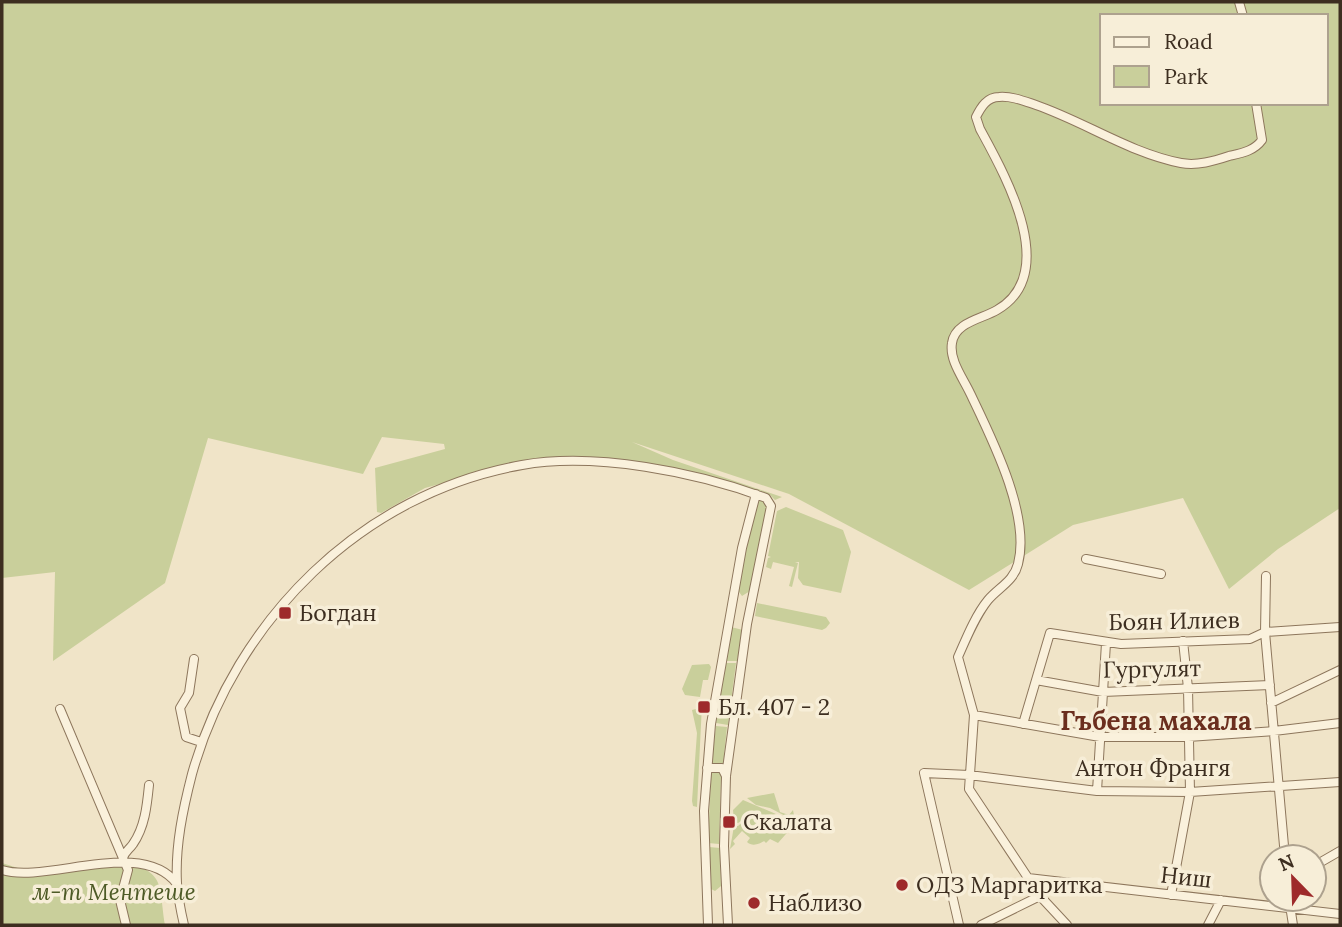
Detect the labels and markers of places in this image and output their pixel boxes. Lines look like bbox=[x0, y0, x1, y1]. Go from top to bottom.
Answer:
place label: Богдан bbox=[299, 598, 377, 627]
marker: Богдан bbox=[277, 605, 293, 621]
place label: Бл. 407 - 2 bbox=[718, 692, 830, 721]
marker: Бл. 407 - 2 bbox=[696, 699, 712, 715]
place label: Скалата bbox=[743, 807, 832, 836]
marker: Скалата bbox=[721, 814, 737, 830]
place label: ОДЗ Маргаритка bbox=[916, 870, 1103, 899]
marker: ОДЗ Маргаритка bbox=[894, 877, 910, 893]
place label: Наблизо bbox=[768, 888, 862, 917]
marker: Наблизо bbox=[746, 895, 762, 911]

